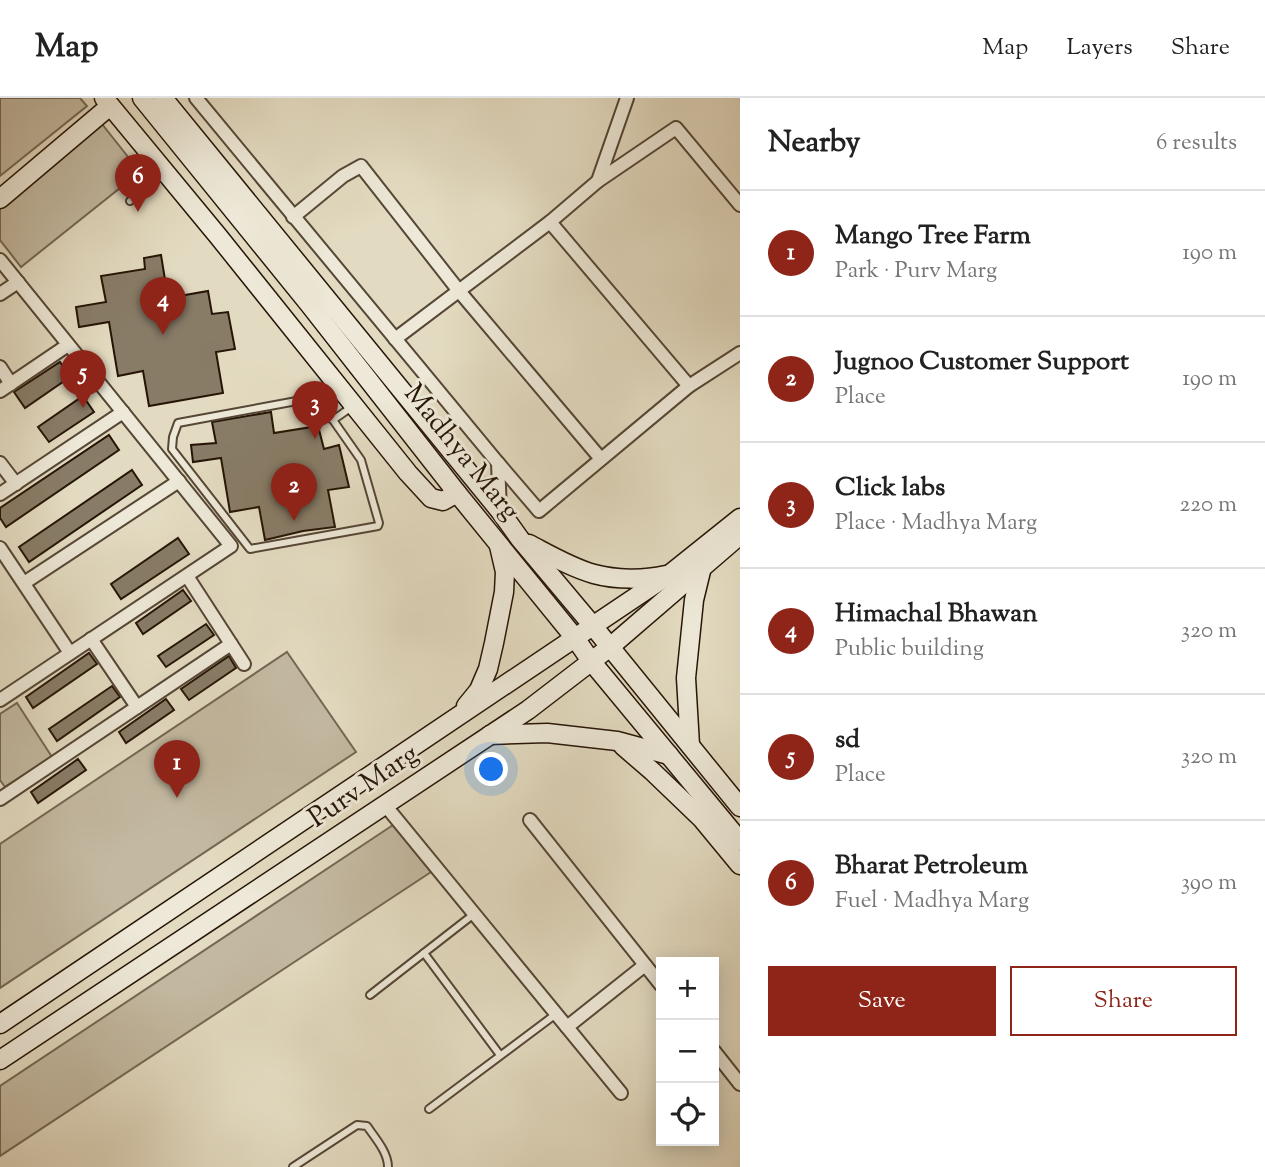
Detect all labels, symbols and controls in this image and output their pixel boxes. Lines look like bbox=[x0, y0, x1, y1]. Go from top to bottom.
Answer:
text: Map bbox=[35, 24, 99, 72]
text: Map bbox=[982, 31, 1028, 65]
text: Layers bbox=[1066, 31, 1133, 65]
text: Share bbox=[1171, 31, 1230, 65]
text: Nearby bbox=[768, 122, 860, 165]
text: 6 results bbox=[1156, 127, 1237, 160]
pin: 6 bbox=[115, 154, 161, 212]
text: Mango Tree Farm bbox=[835, 218, 1031, 255]
text: 1 bbox=[787, 237, 795, 270]
text: 190 m bbox=[1182, 237, 1237, 270]
text: Park · Purv Marg bbox=[835, 255, 997, 288]
pin: 4 bbox=[140, 277, 186, 335]
text: Jugnoo Customer Support bbox=[835, 344, 1129, 381]
pin: 5 bbox=[60, 350, 106, 408]
text: 2 bbox=[786, 363, 796, 396]
text: 190 m bbox=[1182, 363, 1237, 396]
street label: Madhya Marg bbox=[393, 376, 529, 530]
pin: 3 bbox=[292, 381, 338, 439]
text: Place bbox=[835, 381, 886, 414]
pin: 2 bbox=[271, 463, 317, 521]
text: Click labs bbox=[835, 470, 945, 507]
text: 3 bbox=[786, 489, 796, 522]
text: 220 m bbox=[1179, 489, 1237, 522]
text: Place · Madhya Marg bbox=[835, 507, 1037, 540]
text: Himachal Bhawan bbox=[835, 596, 1038, 633]
text: 4 bbox=[785, 615, 797, 648]
text: 320 m bbox=[1181, 615, 1237, 648]
text: Public building bbox=[835, 633, 984, 666]
text: sd bbox=[835, 722, 860, 759]
street label: Purv Marg bbox=[301, 735, 427, 839]
pin: 1 bbox=[154, 740, 200, 798]
text: 5 bbox=[787, 741, 795, 774]
text: 320 m bbox=[1181, 741, 1237, 774]
your location bbox=[474, 752, 508, 786]
text: Place bbox=[835, 759, 886, 792]
text: Bharat Petroleum bbox=[835, 848, 1028, 885]
text: 6 bbox=[785, 867, 797, 900]
text: 390 m bbox=[1181, 867, 1237, 900]
text: Fuel · Madhya Marg bbox=[835, 885, 1029, 918]
map controls bbox=[656, 957, 719, 1146]
button: + bbox=[656, 957, 719, 1020]
button: Save bbox=[768, 966, 996, 1036]
button: Share bbox=[1010, 966, 1237, 1036]
button: − bbox=[656, 1020, 719, 1083]
button: locate bbox=[656, 1083, 719, 1146]

